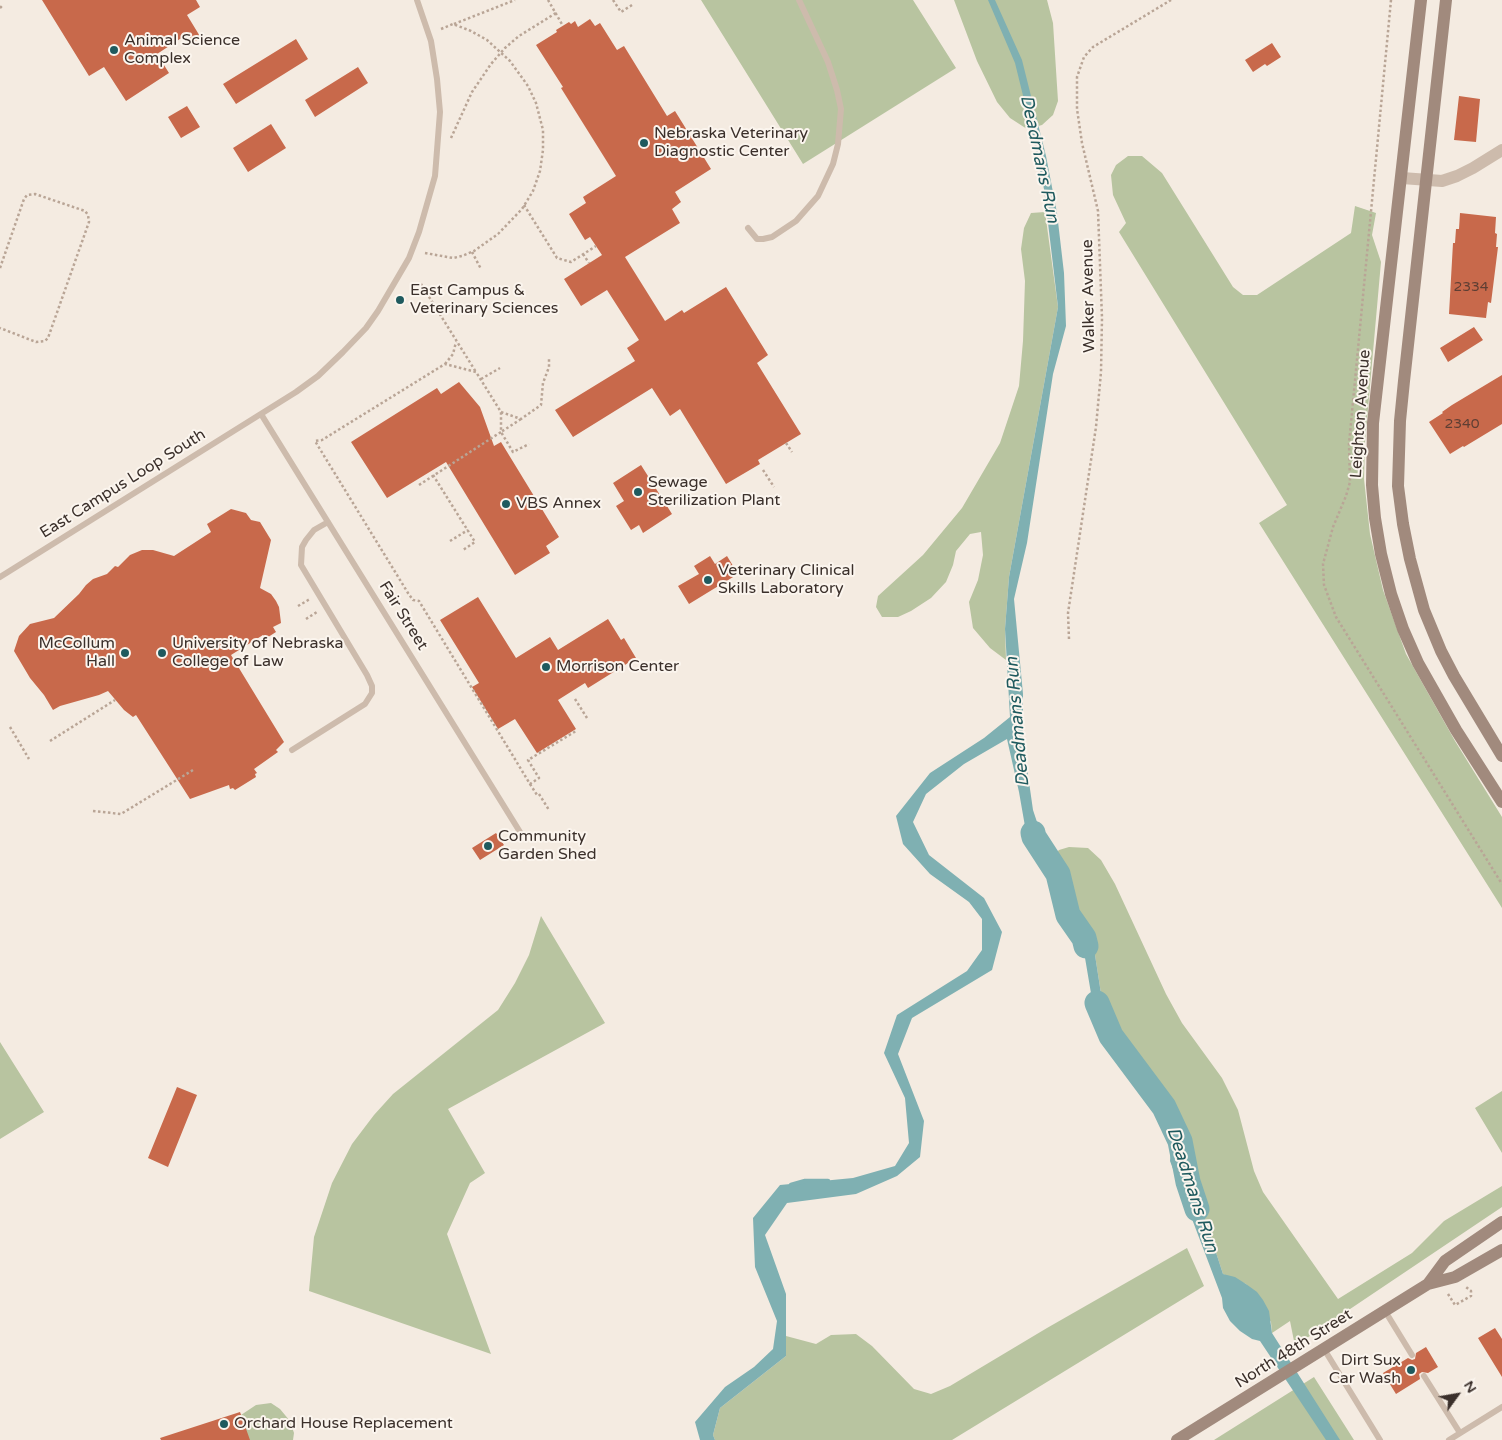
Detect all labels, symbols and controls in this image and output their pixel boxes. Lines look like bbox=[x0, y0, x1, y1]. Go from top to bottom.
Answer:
place label: Animal Science Complex bbox=[124, 31, 240, 69]
marker: Animal Science Complex bbox=[108, 44, 120, 56]
water label: Deadmans Run bbox=[1015, 93, 1063, 225]
place label: Nebraska Veterinary Diagnostic Center bbox=[654, 124, 808, 162]
marker: Nebraska Veterinary Diagnostic Center bbox=[638, 137, 650, 149]
street label: Walker Avenue bbox=[1078, 239, 1100, 353]
house number: 2334 bbox=[1453, 279, 1489, 295]
place label: East Campus & Veterinary Sciences bbox=[410, 281, 558, 319]
marker: East Campus & Veterinary Sciences bbox=[394, 294, 406, 306]
street label: Leighton Avenue bbox=[1347, 349, 1375, 479]
house number: 2340 bbox=[1444, 416, 1480, 432]
street label: East Campus Loop South bbox=[37, 425, 209, 543]
place label: Sewage Sterilization Plant bbox=[648, 473, 780, 511]
marker: Sewage Sterilization Plant bbox=[632, 486, 644, 498]
place label: VBS Annex bbox=[516, 494, 601, 514]
marker: VBS Annex bbox=[500, 498, 512, 510]
place label: Veterinary Clinical Skills Laboratory bbox=[718, 561, 854, 599]
marker: Veterinary Clinical Skills Laboratory bbox=[702, 574, 714, 586]
street label: Fair Street bbox=[374, 578, 432, 654]
place label: McCollum Hall bbox=[38, 634, 115, 672]
place label: University of Nebraska College of Law bbox=[172, 634, 344, 672]
marker: McCollum Hall bbox=[119, 647, 131, 659]
marker: University of Nebraska College of Law bbox=[156, 647, 168, 659]
water label: Deadmans Run bbox=[1002, 656, 1034, 788]
place label: Morrison Center bbox=[556, 657, 679, 677]
marker: Morrison Center bbox=[540, 661, 552, 673]
place label: Community Garden Shed bbox=[498, 827, 597, 865]
marker: Community Garden Shed bbox=[482, 840, 494, 852]
water label: Deadmans Run bbox=[1162, 1125, 1222, 1255]
street label: North 48th Street bbox=[1232, 1305, 1356, 1393]
place label: Dirt Sux Car Wash bbox=[1329, 1351, 1401, 1389]
marker: Dirt Sux Car Wash bbox=[1405, 1364, 1417, 1376]
north arrow bbox=[1432, 1370, 1482, 1420]
text: N bbox=[1460, 1378, 1480, 1396]
place label: Orchard House Replacement bbox=[234, 1414, 453, 1434]
marker: Orchard House Replacement bbox=[218, 1418, 230, 1430]

